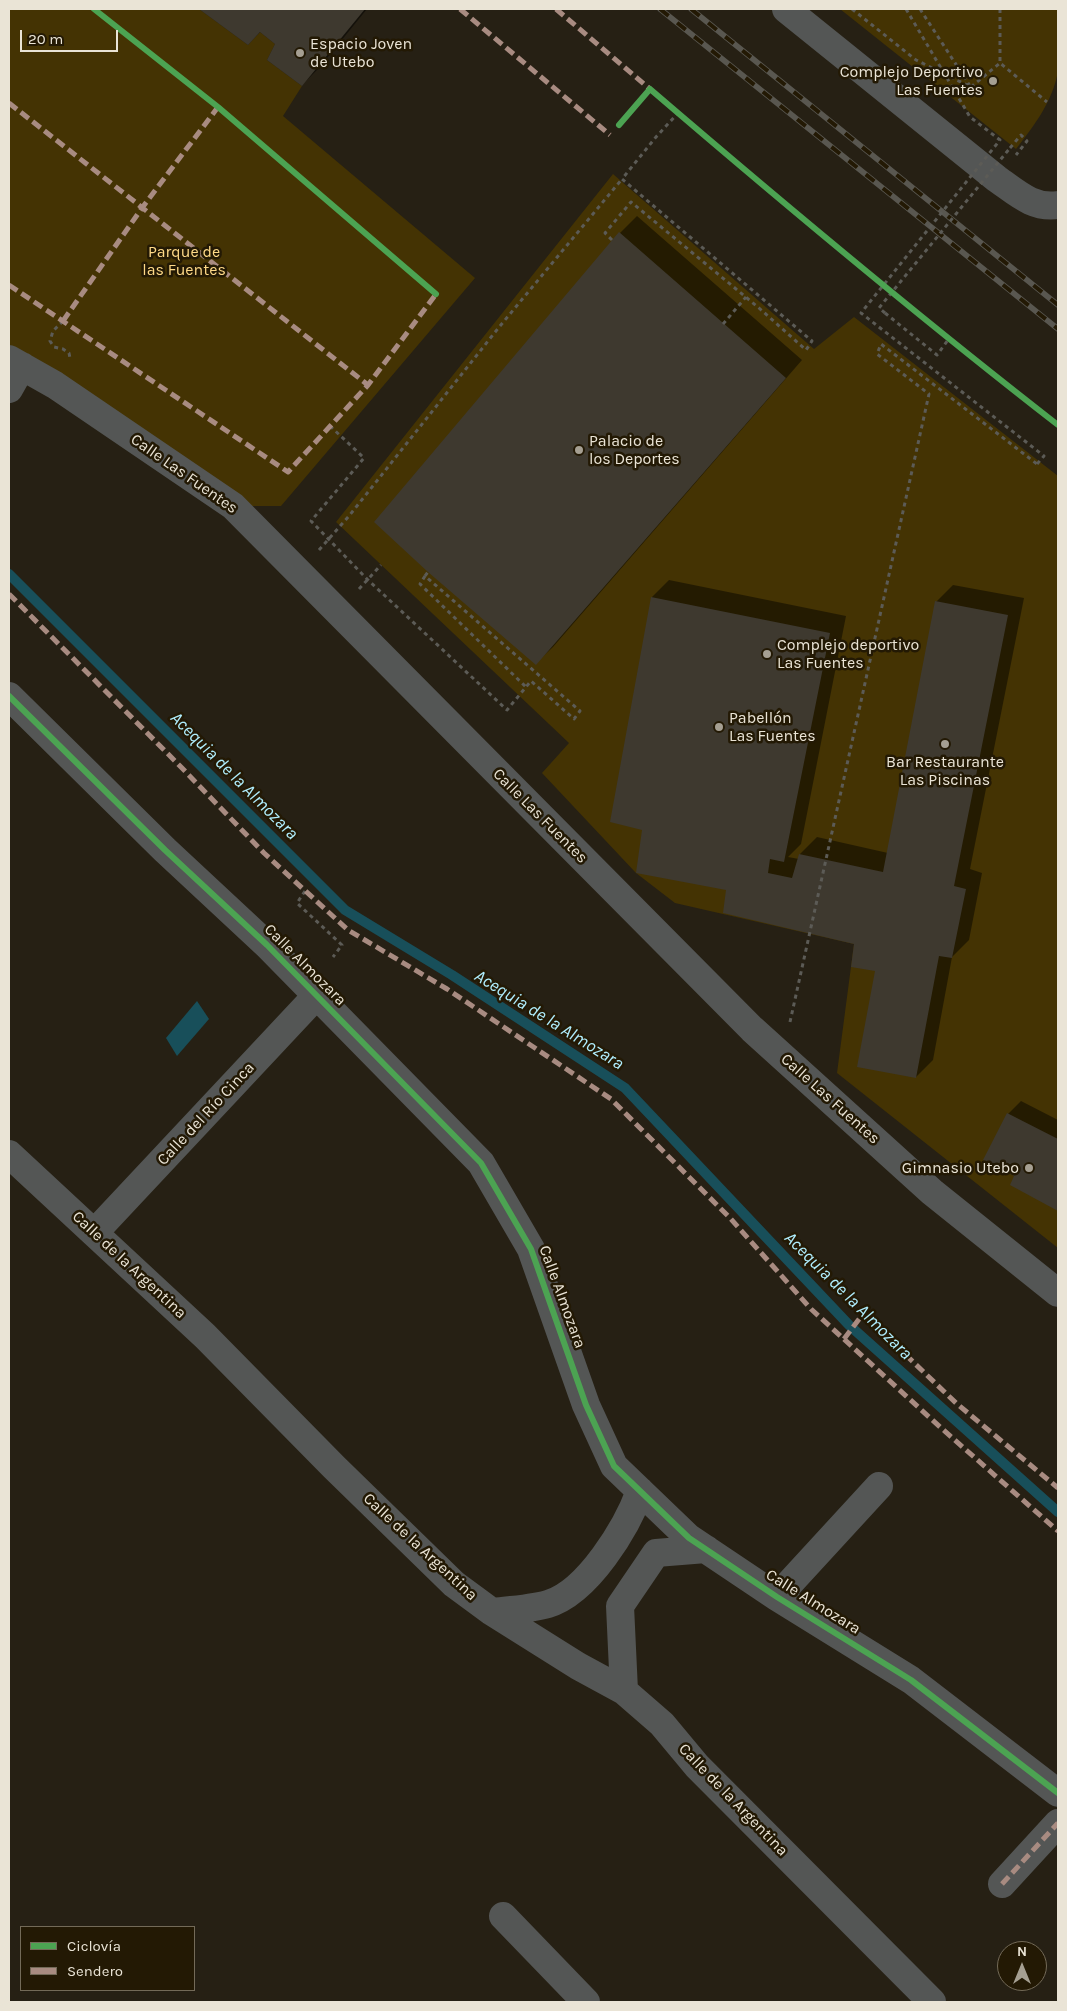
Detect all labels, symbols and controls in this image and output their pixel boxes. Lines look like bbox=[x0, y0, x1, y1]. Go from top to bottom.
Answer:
scale bar bbox=[22, 20, 120, 52]
text: 20 m bbox=[28, 30, 63, 48]
place label: Espacio Joven de Utebo bbox=[310, 34, 412, 72]
marker: Espacio Joven de Utebo bbox=[294, 47, 306, 59]
place label: Complejo Deportivo Las Fuentes bbox=[840, 62, 983, 100]
marker: Complejo Deportivo Las Fuentes bbox=[987, 75, 999, 87]
park label: Parque de las Fuentes bbox=[142, 242, 226, 280]
street label: Calle Las Fuentes bbox=[127, 430, 241, 518]
place label: Palacio de los Deportes bbox=[589, 431, 680, 469]
marker: Palacio de los Deportes bbox=[573, 444, 585, 456]
place label: Complejo deportivo Las Fuentes bbox=[777, 635, 919, 673]
marker: Complejo deportivo Las Fuentes bbox=[761, 648, 773, 660]
water label: Acequia de la Almozara bbox=[166, 708, 302, 844]
place label: Pabellón Las Fuentes bbox=[729, 708, 816, 746]
marker: Pabellón Las Fuentes bbox=[713, 721, 725, 733]
marker: Bar Restaurante Las Piscinas bbox=[939, 738, 951, 750]
place label: Bar Restaurante Las Piscinas bbox=[886, 752, 1004, 790]
street label: Calle Las Fuentes bbox=[489, 765, 591, 867]
street label: Calle Almozara bbox=[260, 920, 350, 1010]
water label: Acequia de la Almozara bbox=[470, 965, 628, 1075]
street label: Calle Las Fuentes bbox=[777, 1050, 883, 1148]
street label: Calle del Río Cinca bbox=[153, 1058, 259, 1170]
place label: Gimnasio Utebo bbox=[902, 1158, 1019, 1178]
marker: Gimnasio Utebo bbox=[1023, 1162, 1035, 1174]
street label: Calle de la Argentina bbox=[68, 1207, 190, 1323]
water label: Acequia de la Almozara bbox=[780, 1228, 916, 1364]
street label: Calle Almozara bbox=[535, 1243, 589, 1351]
street label: Calle de la Argentina bbox=[359, 1489, 481, 1605]
street label: Calle Almozara bbox=[762, 1565, 864, 1639]
street label: Calle de la Argentina bbox=[674, 1740, 792, 1860]
legend bbox=[20, 1926, 195, 1991]
text: Ciclovía bbox=[67, 1937, 121, 1955]
north arrow bbox=[997, 1941, 1047, 1991]
text: N bbox=[1017, 1943, 1027, 1960]
text: Sendero bbox=[67, 1962, 123, 1980]

